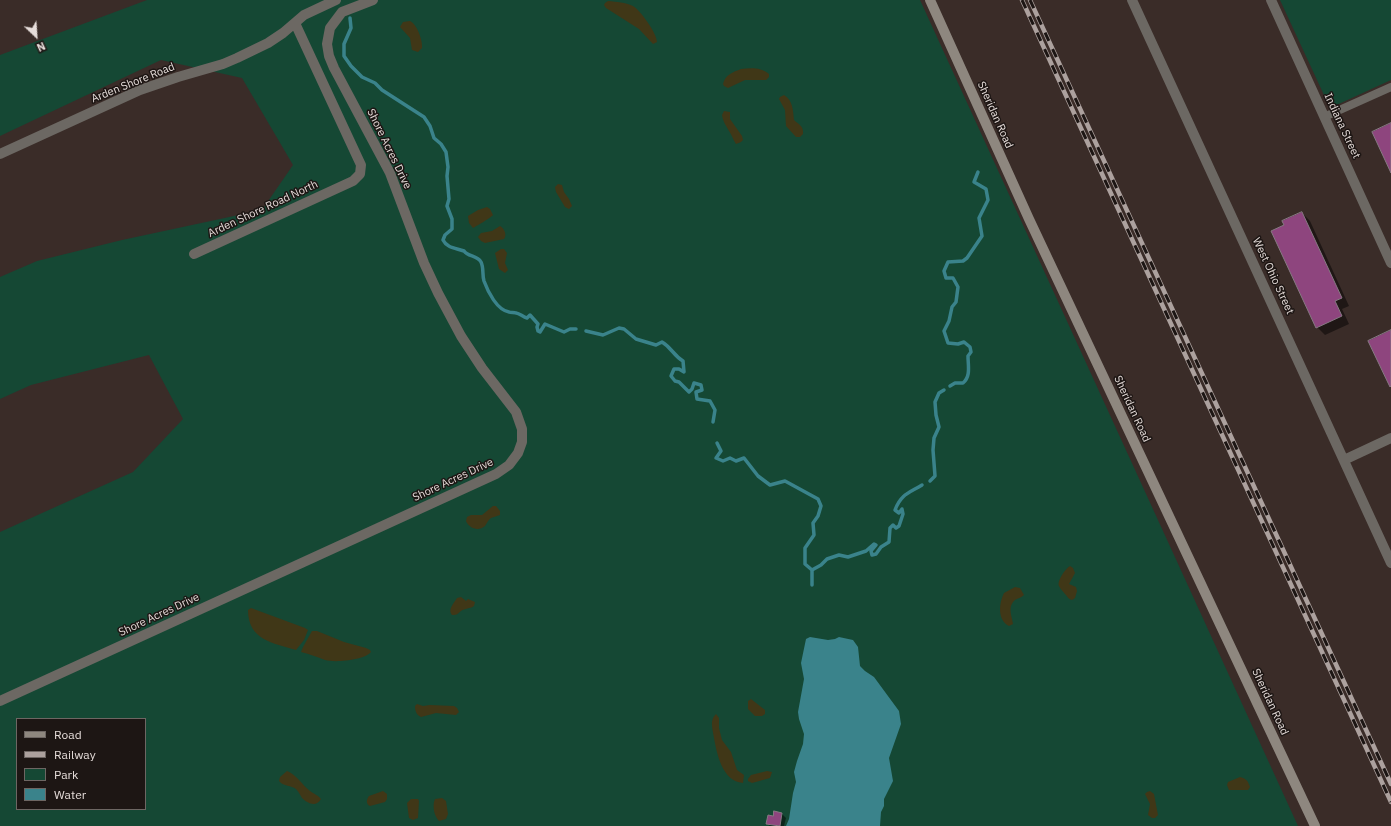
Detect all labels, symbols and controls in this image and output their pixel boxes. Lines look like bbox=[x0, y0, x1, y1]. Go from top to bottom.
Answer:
north arrow bbox=[16, 16, 56, 56]
text: N bbox=[35, 39, 48, 55]
street label: Arden Shore Road bbox=[89, 60, 177, 106]
street label: Sheridan Road bbox=[974, 79, 1016, 151]
street label: Indiana Street bbox=[1321, 91, 1363, 161]
street label: Shore Acres Drive bbox=[364, 107, 414, 191]
street label: Arden Shore Road North bbox=[206, 178, 320, 240]
street label: West Ohio Street bbox=[1249, 236, 1297, 316]
street label: Sheridan Road bbox=[1111, 374, 1153, 444]
street label: Shore Acres Drive bbox=[411, 456, 495, 504]
street label: Shore Acres Drive bbox=[117, 591, 201, 639]
street label: Sheridan Road bbox=[1249, 667, 1291, 737]
legend bbox=[16, 718, 146, 810]
text: Road bbox=[54, 727, 82, 742]
text: Railway bbox=[54, 747, 96, 762]
text: Park bbox=[54, 767, 78, 782]
text: Water bbox=[54, 787, 86, 802]

